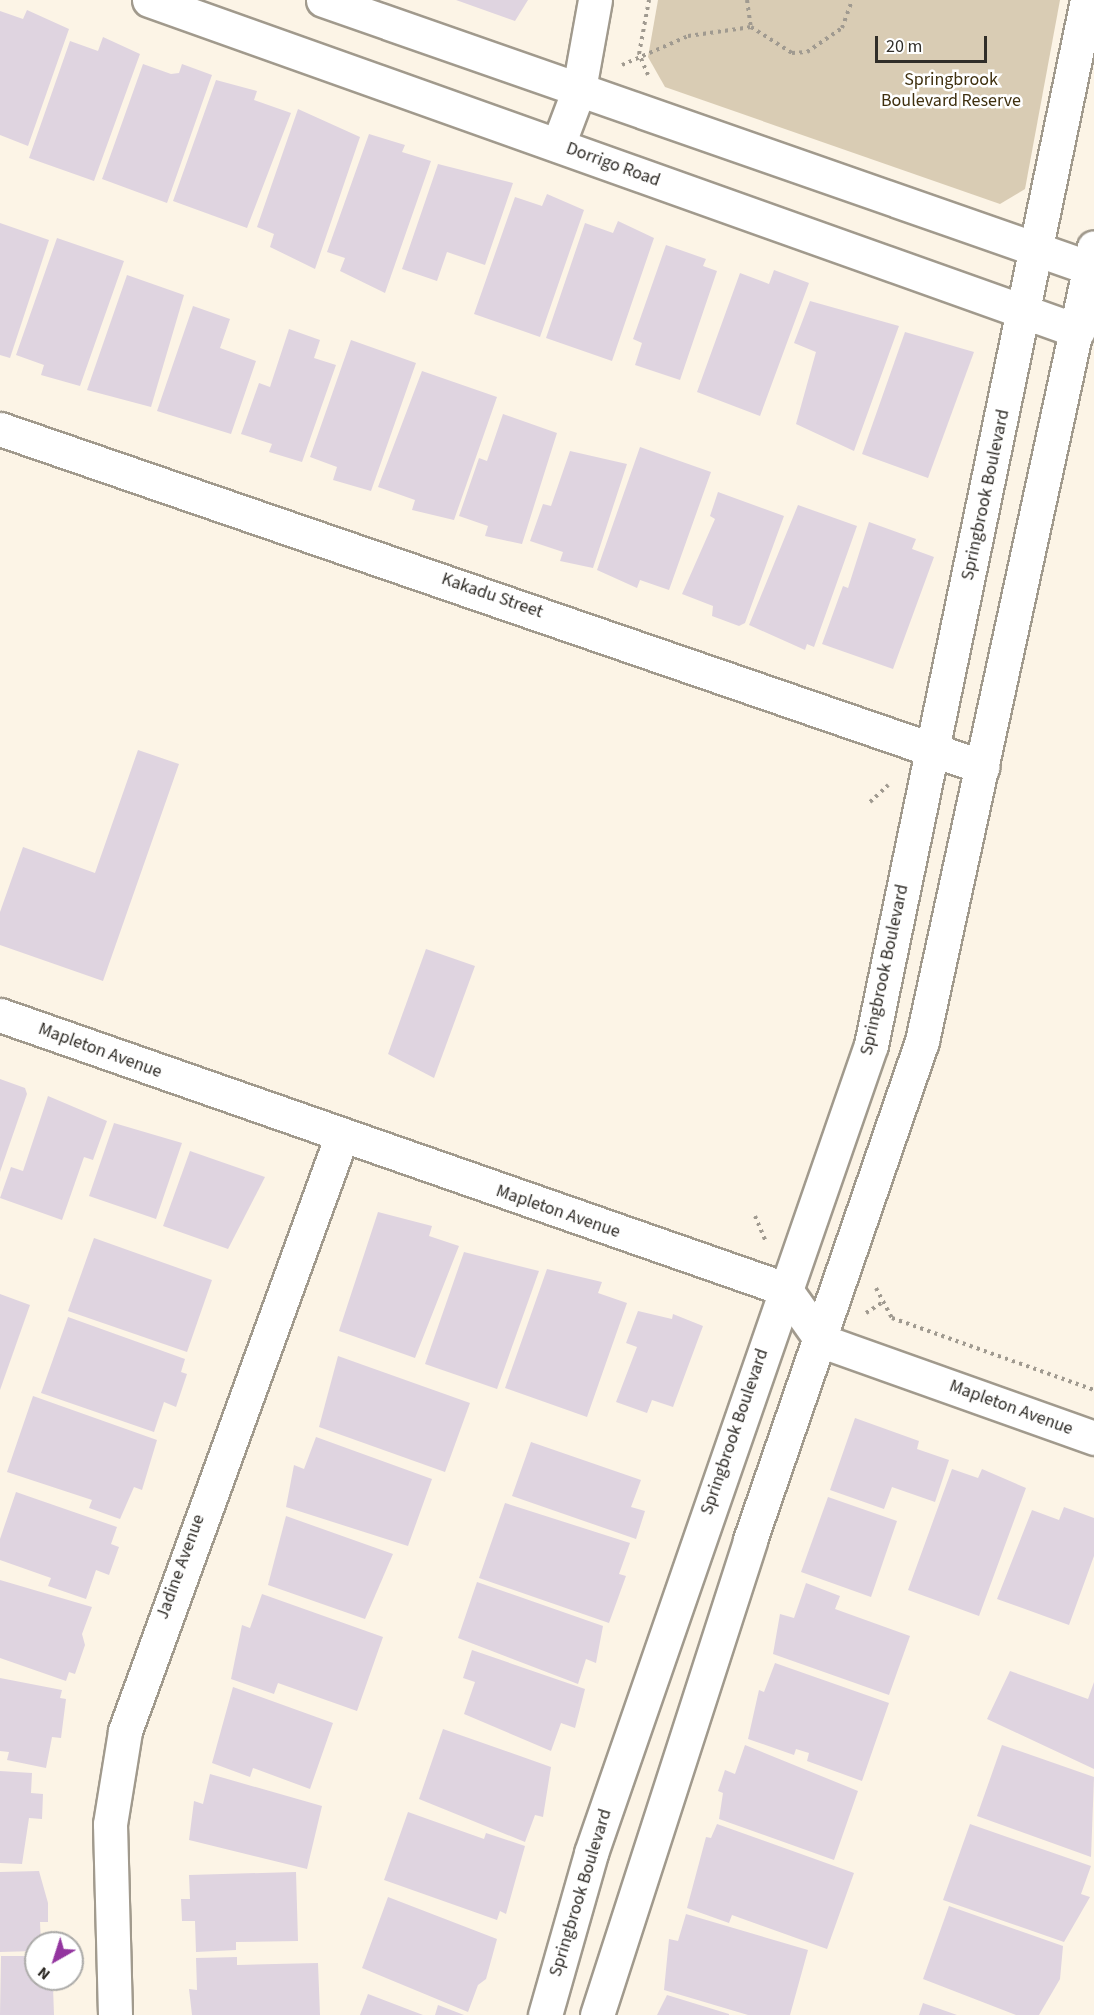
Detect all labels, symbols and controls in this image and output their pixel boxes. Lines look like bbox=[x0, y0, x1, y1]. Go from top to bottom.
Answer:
scale bar bbox=[878, 24, 990, 62]
text: 20 m bbox=[886, 34, 922, 59]
park label: Springbrook Boulevard Reserve bbox=[881, 70, 1021, 112]
street label: Dorrigo Road bbox=[563, 138, 663, 192]
street label: Springbrook Boulevard bbox=[957, 408, 1015, 582]
street label: Kakadu Street bbox=[438, 569, 546, 623]
street label: Springbrook Boulevard bbox=[856, 883, 914, 1057]
street label: Mapleton Avenue bbox=[35, 1019, 165, 1083]
street label: Mapleton Avenue bbox=[493, 1181, 623, 1243]
street label: Springbrook Boulevard bbox=[696, 1346, 774, 1518]
street label: Mapleton Avenue bbox=[946, 1376, 1076, 1440]
street label: Jadine Avenue bbox=[152, 1512, 210, 1622]
street label: Springbrook Boulevard bbox=[545, 1807, 617, 1979]
north arrow bbox=[24, 1931, 84, 1991]
text: N bbox=[33, 1962, 55, 1985]

